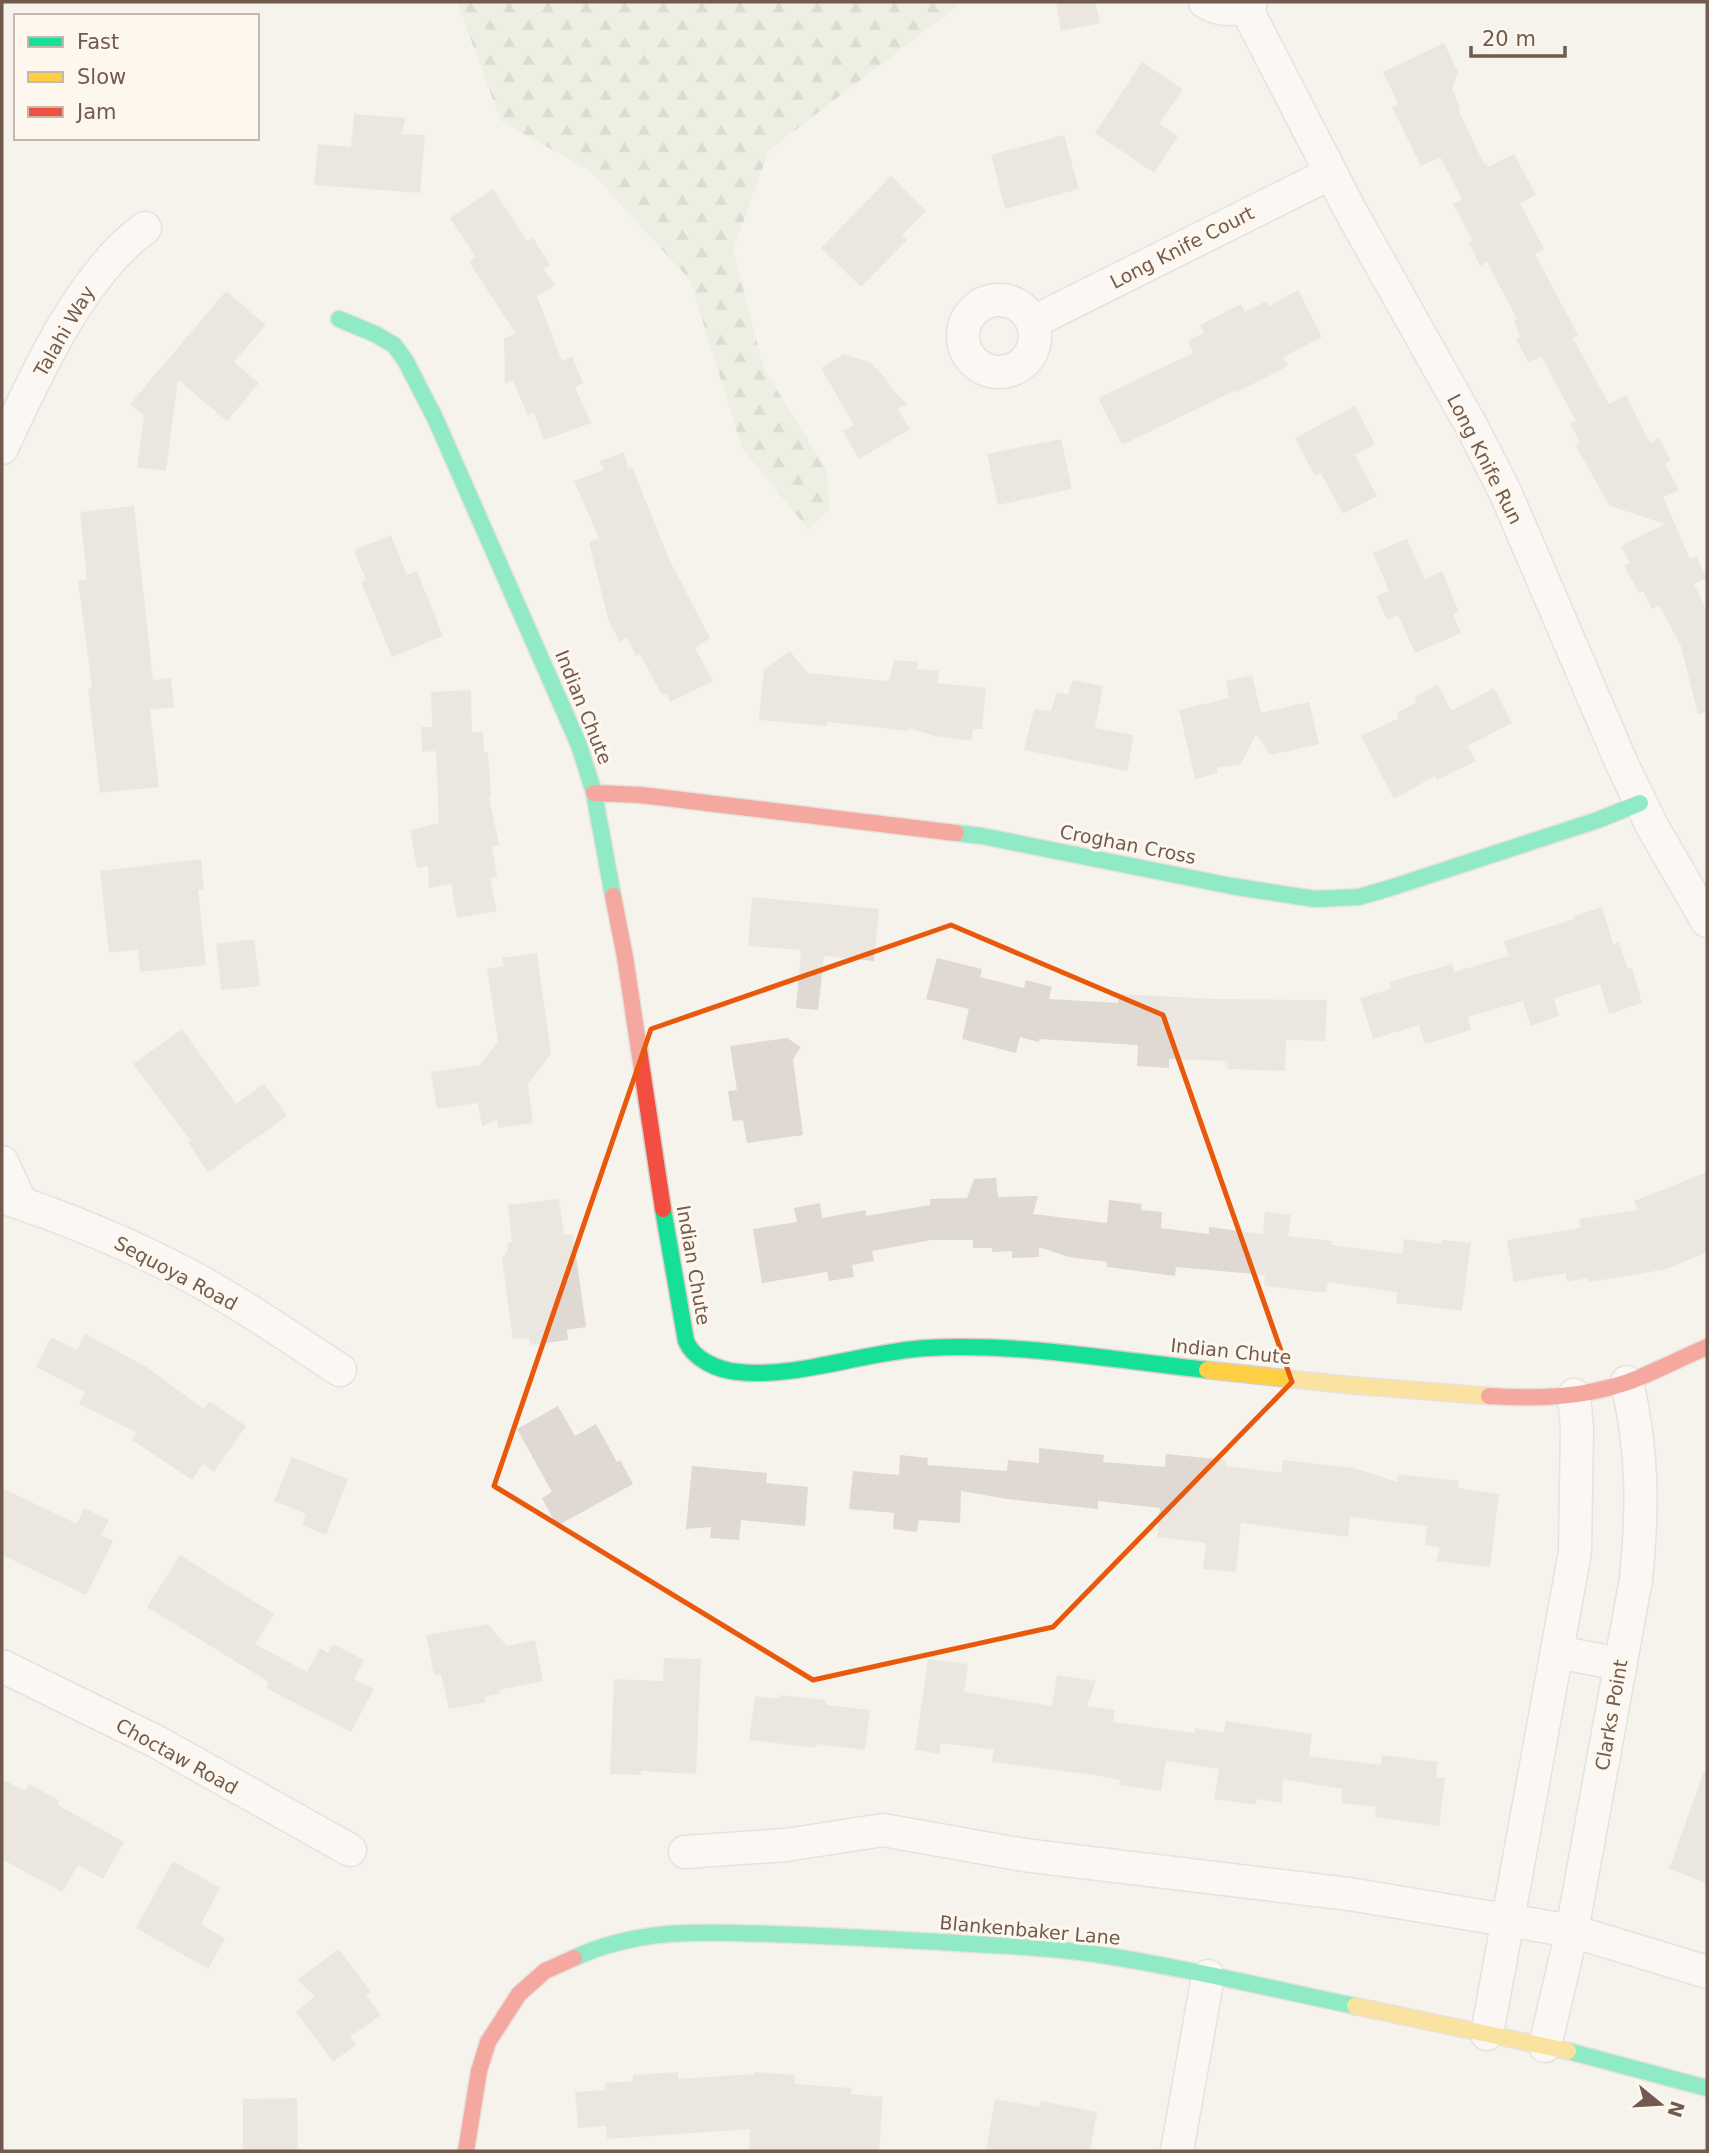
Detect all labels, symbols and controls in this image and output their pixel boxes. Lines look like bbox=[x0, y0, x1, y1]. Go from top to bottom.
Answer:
legend bbox=[14, 14, 259, 140]
scale bar bbox=[1471, 14, 1566, 58]
text: 20 m bbox=[1482, 27, 1536, 51]
text: Fast bbox=[77, 30, 119, 54]
text: Slow bbox=[77, 65, 126, 89]
text: Jam bbox=[75, 100, 117, 124]
street label: Long Knife Court bbox=[1106, 201, 1258, 293]
street label: Talahi Way bbox=[29, 282, 99, 381]
street label: Long Knife Run bbox=[1443, 390, 1527, 528]
street label: Indian Chute bbox=[551, 647, 617, 767]
street label: Croghan Cross bbox=[1058, 820, 1198, 868]
street label: Indian Chute bbox=[673, 1203, 715, 1327]
street label: Sequoya Road bbox=[111, 1231, 241, 1315]
street label: Indian Chute bbox=[1170, 1334, 1292, 1368]
street label: Clarks Point bbox=[1590, 1658, 1632, 1772]
street label: Choctaw Road bbox=[112, 1713, 242, 1799]
street label: Blankenbaker Lane bbox=[939, 1911, 1121, 1949]
north arrow bbox=[1625, 2069, 1695, 2139]
text: N bbox=[1663, 2098, 1689, 2120]

